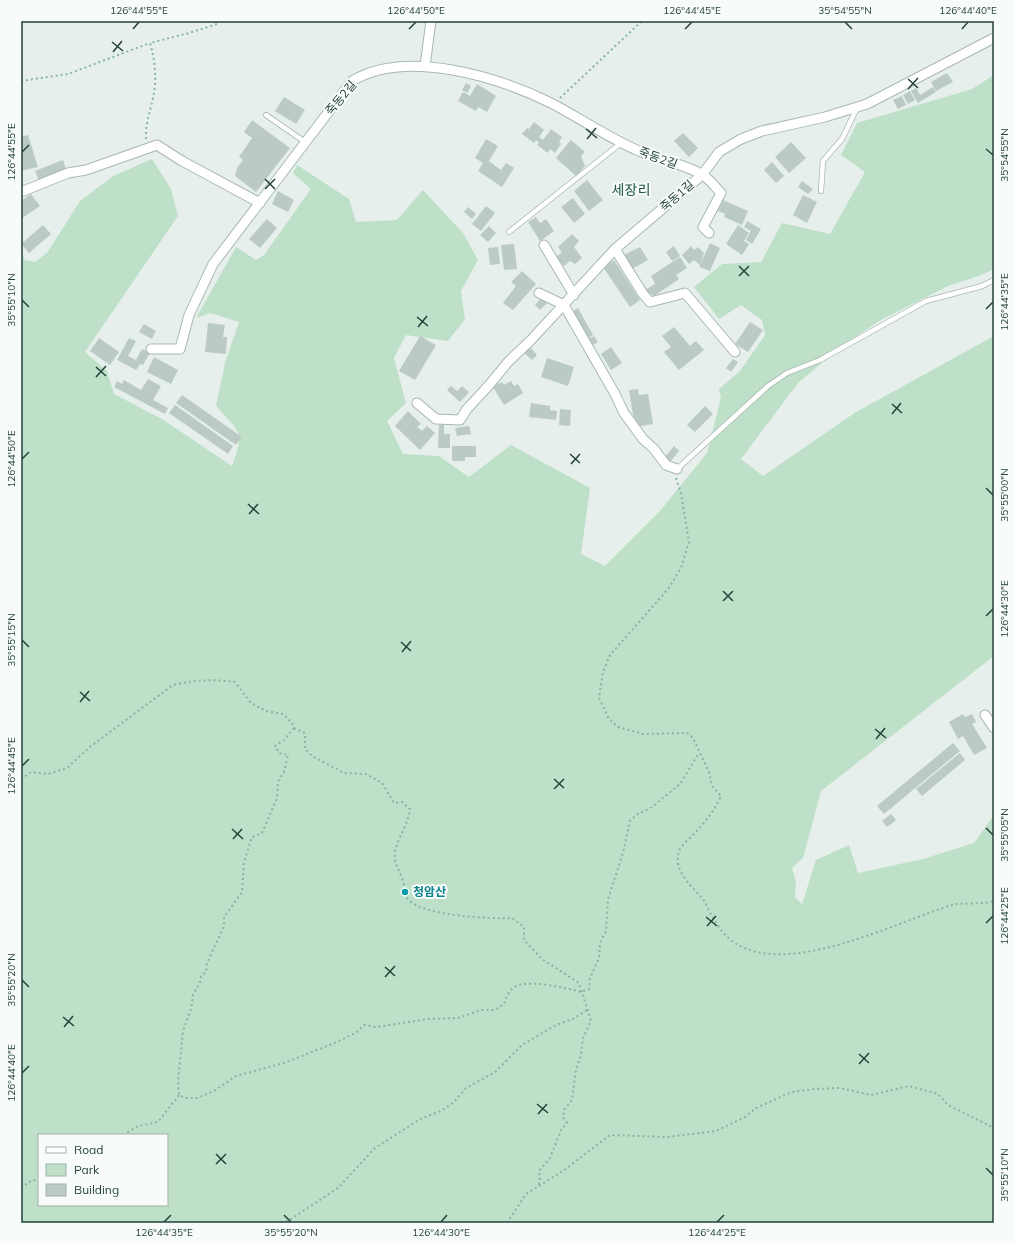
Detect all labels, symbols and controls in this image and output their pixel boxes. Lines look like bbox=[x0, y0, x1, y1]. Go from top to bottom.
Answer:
text: 126°44'55"E bbox=[110, 4, 168, 17]
text: 126°44'50"E bbox=[387, 4, 445, 17]
text: 126°44'45"E bbox=[663, 4, 721, 17]
text: 35°54'55"N bbox=[818, 4, 872, 17]
text: 126°44'40"E bbox=[939, 4, 997, 17]
street label: 죽동2길 bbox=[322, 77, 359, 118]
text: 126°44'55"E bbox=[5, 123, 18, 181]
text: 35°54'55"N bbox=[998, 128, 1011, 182]
street label: 죽동2길 bbox=[637, 144, 680, 171]
street label: 죽동1길 bbox=[657, 177, 697, 215]
district label: 세장리 bbox=[612, 181, 650, 199]
text: 35°55'10"N bbox=[5, 273, 18, 327]
text: 126°44'35"E bbox=[998, 273, 1011, 331]
text: 126°44'50"E bbox=[5, 430, 18, 488]
text: 35°55'00"N bbox=[998, 468, 1011, 522]
text: 126°44'30"E bbox=[998, 580, 1011, 638]
text: 35°55'15"N bbox=[5, 613, 18, 667]
text: 126°44'45"E bbox=[5, 737, 18, 795]
text: 35°55'05"N bbox=[998, 808, 1011, 862]
place label: 청암산 bbox=[413, 884, 446, 899]
marker: 청암산 bbox=[400, 887, 410, 897]
text: 126°44'25"E bbox=[998, 887, 1011, 945]
text: 35°55'20"N bbox=[5, 953, 18, 1007]
text: 126°44'40"E bbox=[5, 1044, 18, 1102]
legend bbox=[38, 1134, 168, 1206]
text: Road bbox=[74, 1142, 103, 1157]
text: 35°55'10"N bbox=[998, 1148, 1011, 1202]
text: Park bbox=[74, 1162, 100, 1177]
text: Building bbox=[74, 1182, 119, 1197]
text: 126°44'35"E bbox=[135, 1226, 193, 1239]
text: 35°55'20"N bbox=[264, 1226, 318, 1239]
text: 126°44'30"E bbox=[412, 1226, 470, 1239]
text: 126°44'25"E bbox=[688, 1226, 746, 1239]

